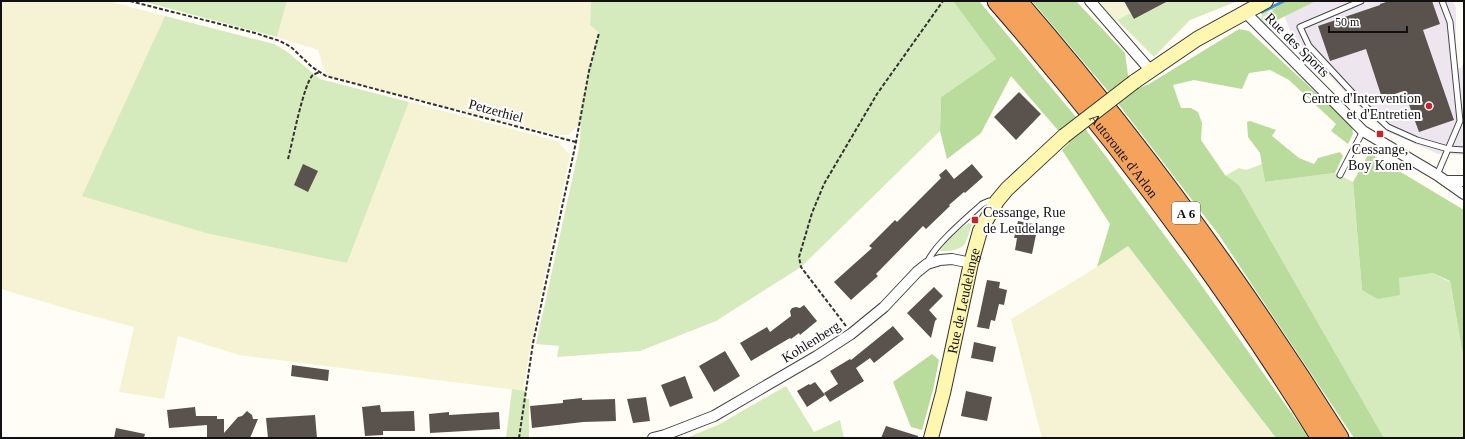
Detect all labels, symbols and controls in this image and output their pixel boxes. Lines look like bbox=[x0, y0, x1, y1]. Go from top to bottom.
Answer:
scale bar bbox=[1329, 8, 1407, 34]
street label: Rue des Sports bbox=[1262, 10, 1332, 80]
text: 50 m bbox=[1335, 15, 1360, 29]
place label: Centre d'Intervention et d'Entretien bbox=[1302, 91, 1421, 122]
street label: Petzerhiel bbox=[467, 97, 525, 126]
marker: Centre d'Intervention et d'Entretien bbox=[1424, 101, 1434, 111]
street label: Autoroute d'Arlon bbox=[1086, 110, 1161, 201]
marker: Cessange, Boy Konen bbox=[1375, 129, 1385, 139]
place label: Cessange, Boy Konen bbox=[1348, 142, 1412, 173]
road number: A 6 bbox=[1172, 202, 1200, 224]
place label: Cessange, Rue de Leudelange bbox=[983, 205, 1065, 236]
marker: Cessange, Rue de Leudelange bbox=[970, 215, 980, 225]
street label: Rue de Leudelange bbox=[944, 246, 982, 355]
street label: Kohlenberg bbox=[779, 318, 843, 366]

